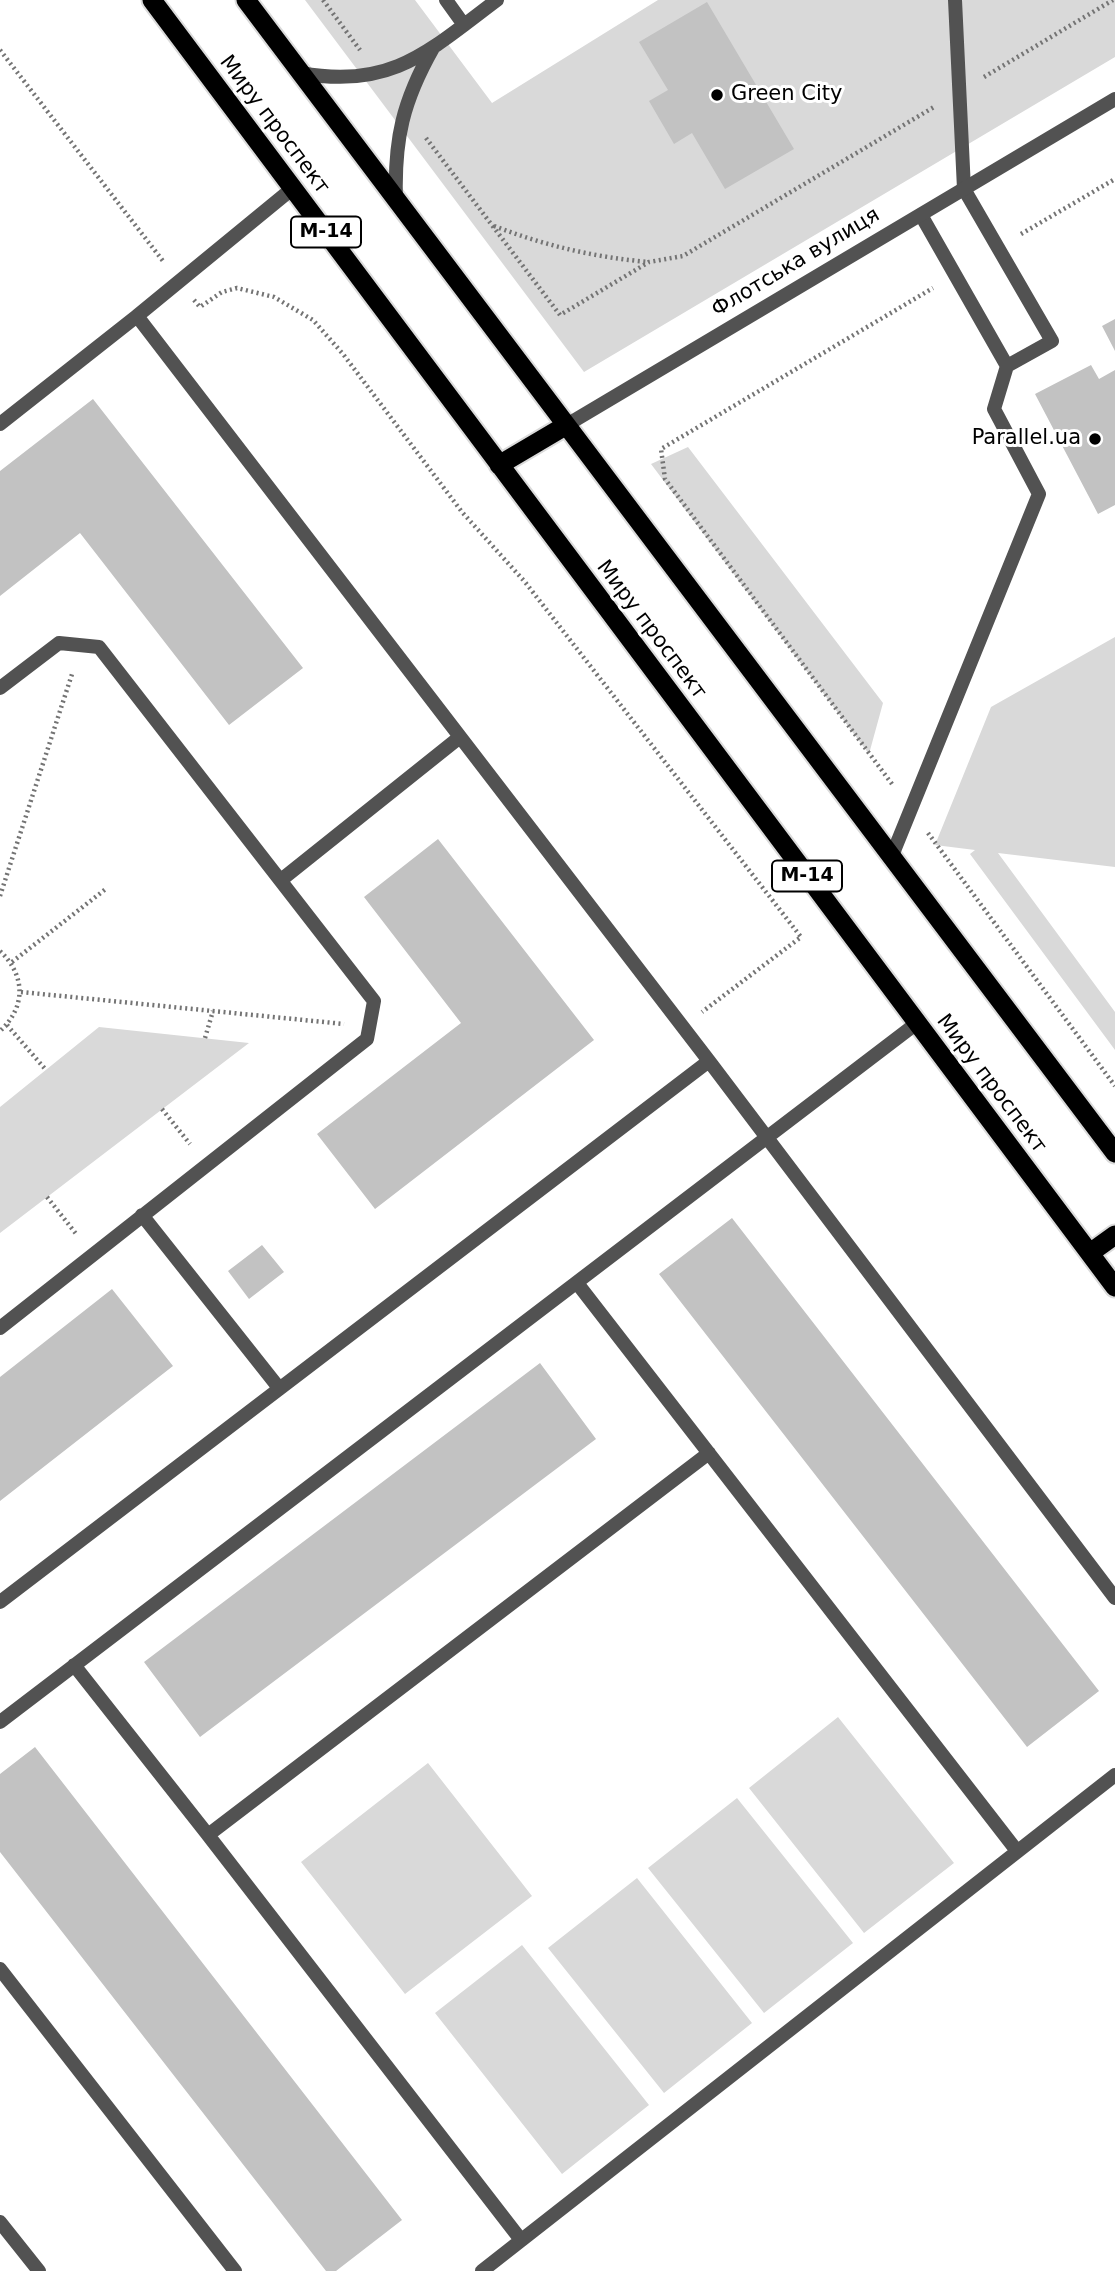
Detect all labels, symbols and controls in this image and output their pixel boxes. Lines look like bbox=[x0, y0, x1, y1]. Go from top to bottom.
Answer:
street label: Миру проспект bbox=[214, 51, 334, 199]
place label: Green City bbox=[731, 82, 842, 108]
marker: Green City bbox=[709, 87, 725, 103]
street label: Флотська вулиця bbox=[707, 203, 885, 323]
road number: М-14 bbox=[291, 216, 361, 248]
place label: Parallel.ua bbox=[972, 426, 1081, 452]
marker: Parallel.ua bbox=[1087, 431, 1103, 447]
street label: Миру проспект bbox=[591, 556, 711, 704]
road number: М-14 bbox=[772, 860, 842, 891]
street label: Миру проспект bbox=[931, 1010, 1051, 1158]

